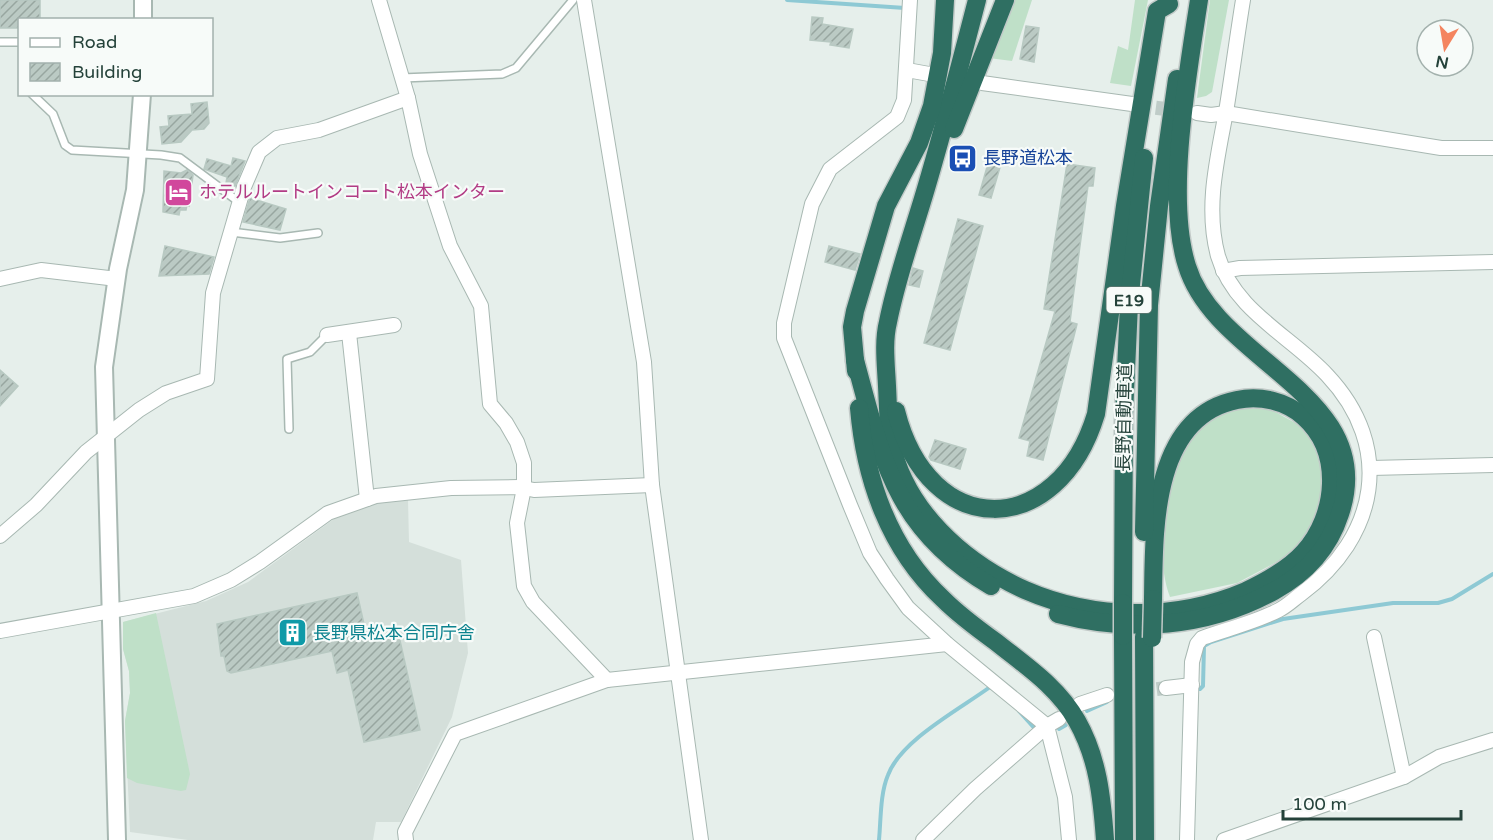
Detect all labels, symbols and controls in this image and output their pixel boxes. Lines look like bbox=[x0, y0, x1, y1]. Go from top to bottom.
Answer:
legend bbox=[18, 18, 213, 96]
north arrow bbox=[1415, 18, 1475, 78]
text: Road bbox=[72, 31, 117, 53]
text: N bbox=[1434, 51, 1451, 73]
text: Building bbox=[72, 61, 142, 83]
bus stop icon: 長野道松本 bbox=[946, 142, 978, 174]
place label: 長野道松本 bbox=[983, 147, 1073, 169]
hotel icon: ホテルルートインコート松本インター bbox=[162, 176, 194, 208]
place label: ホテルルートインコート松本インター bbox=[199, 181, 505, 203]
road number: E19 bbox=[1106, 287, 1152, 313]
street label: 長野自動車道 bbox=[1112, 364, 1136, 472]
building icon: 長野県松本合同庁舎 bbox=[276, 617, 308, 649]
place label: 長野県松本合同庁舎 bbox=[313, 622, 475, 644]
scale bar bbox=[1283, 783, 1462, 821]
text: 100 m bbox=[1292, 793, 1347, 815]

